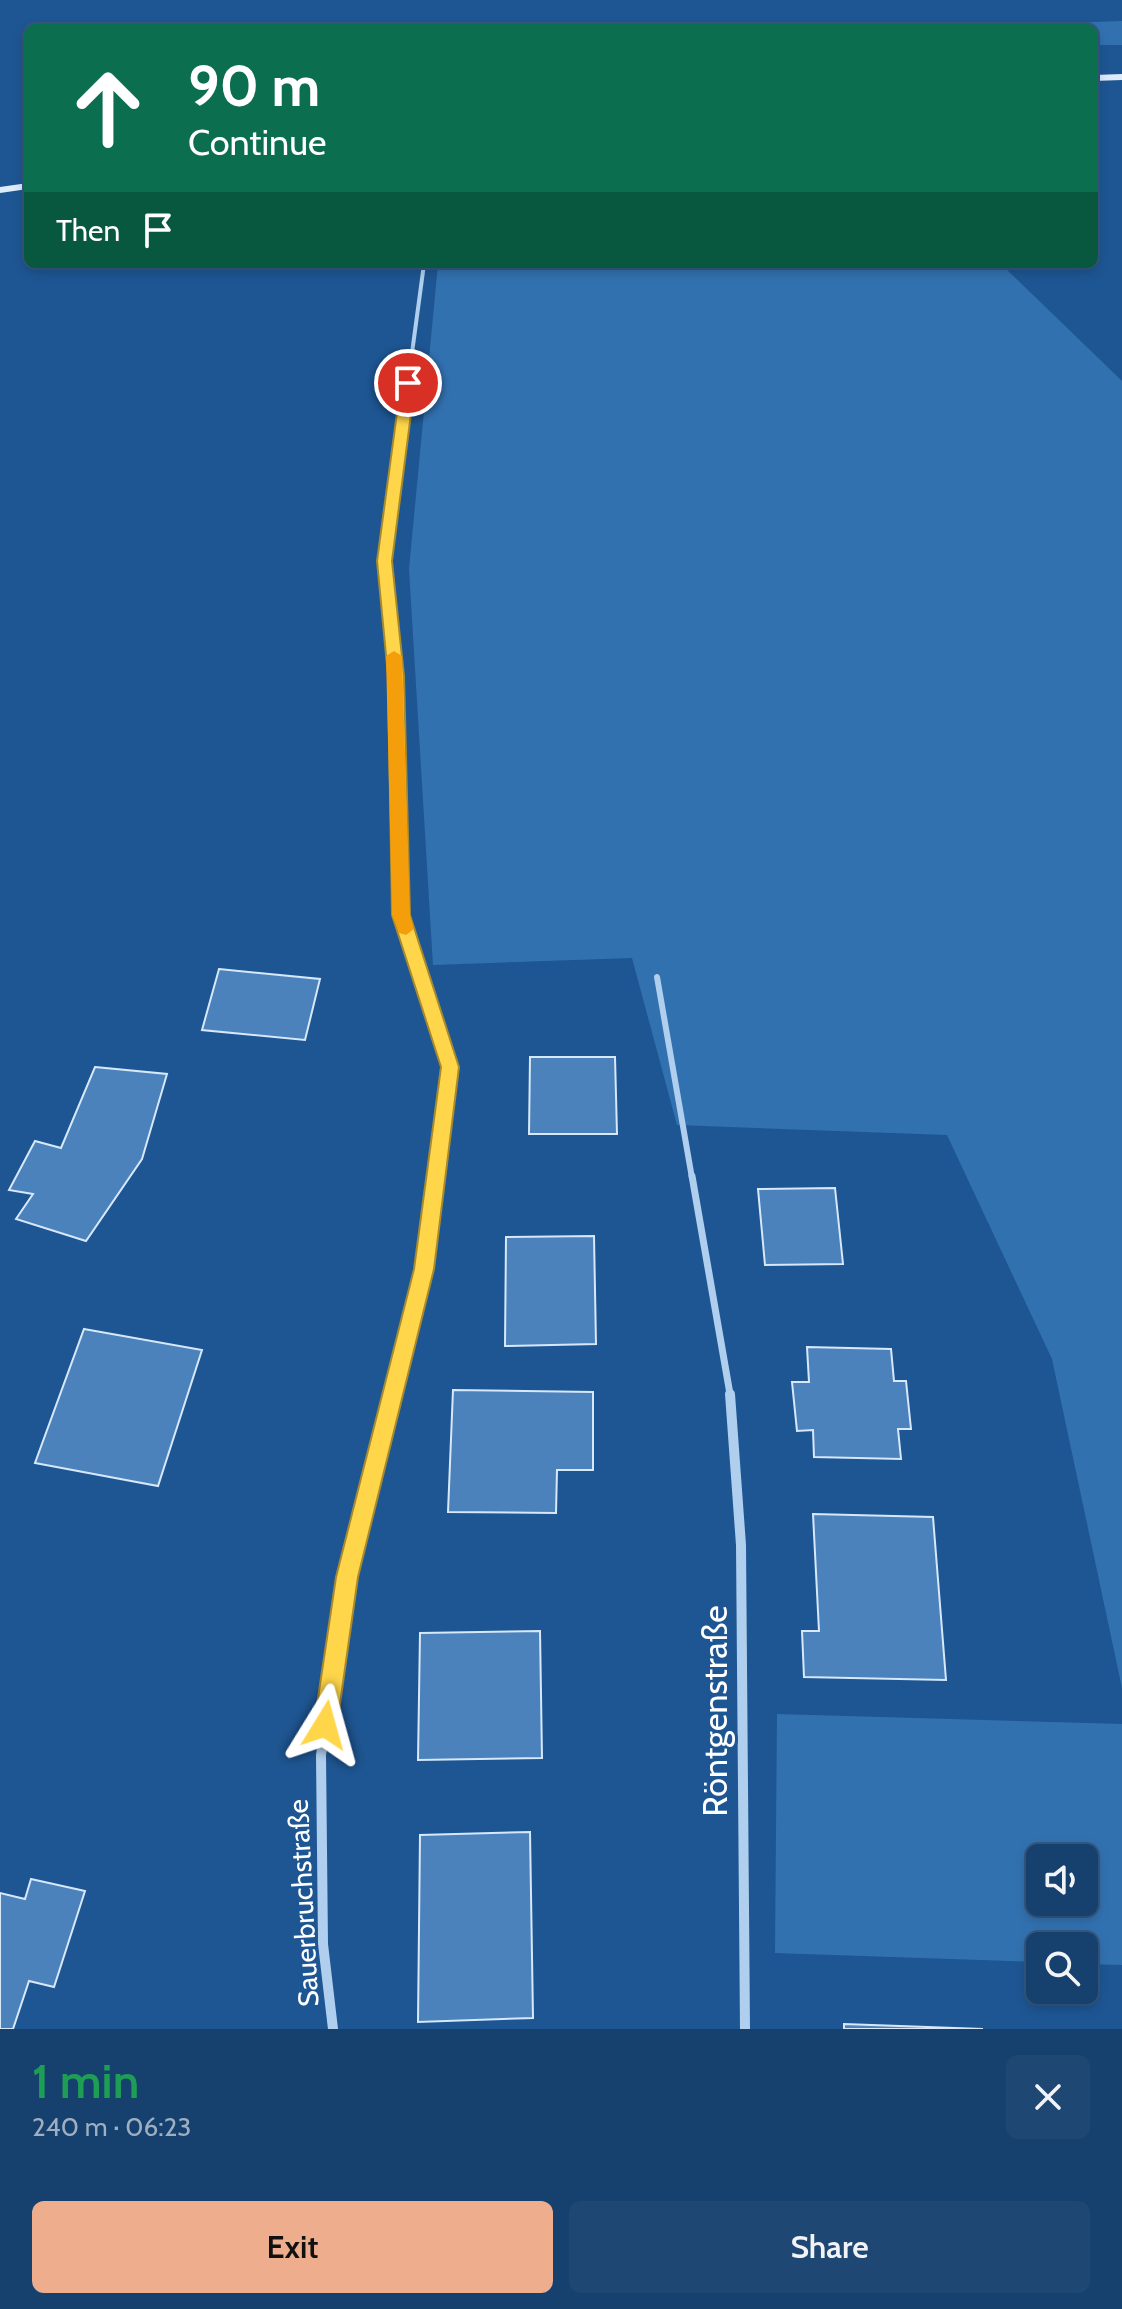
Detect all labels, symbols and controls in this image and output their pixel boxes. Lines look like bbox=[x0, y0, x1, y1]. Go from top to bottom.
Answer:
text: 90 m bbox=[188, 52, 320, 120]
icon: ahead bbox=[56, 56, 160, 160]
text: Continue bbox=[188, 120, 327, 164]
icon: arrive bbox=[136, 208, 180, 252]
text: Then bbox=[56, 212, 120, 249]
pin bbox=[374, 349, 442, 417]
icon: arrive bbox=[386, 361, 430, 405]
street label: Röntgenstraße bbox=[694, 1605, 736, 1817]
position arrow bbox=[283, 1683, 367, 1767]
street label: Sauerbruchstraße bbox=[281, 1798, 325, 2008]
map controls bbox=[1026, 1844, 1098, 2004]
button: sound bbox=[1026, 1844, 1098, 1916]
button: search bbox=[1026, 1932, 1098, 2004]
text: 1 min bbox=[32, 2052, 139, 2110]
button: close bbox=[1006, 2055, 1090, 2139]
text: 240 m · 06:23 bbox=[32, 2111, 191, 2143]
button: Exit bbox=[32, 2201, 553, 2293]
button: Share bbox=[569, 2201, 1090, 2293]

